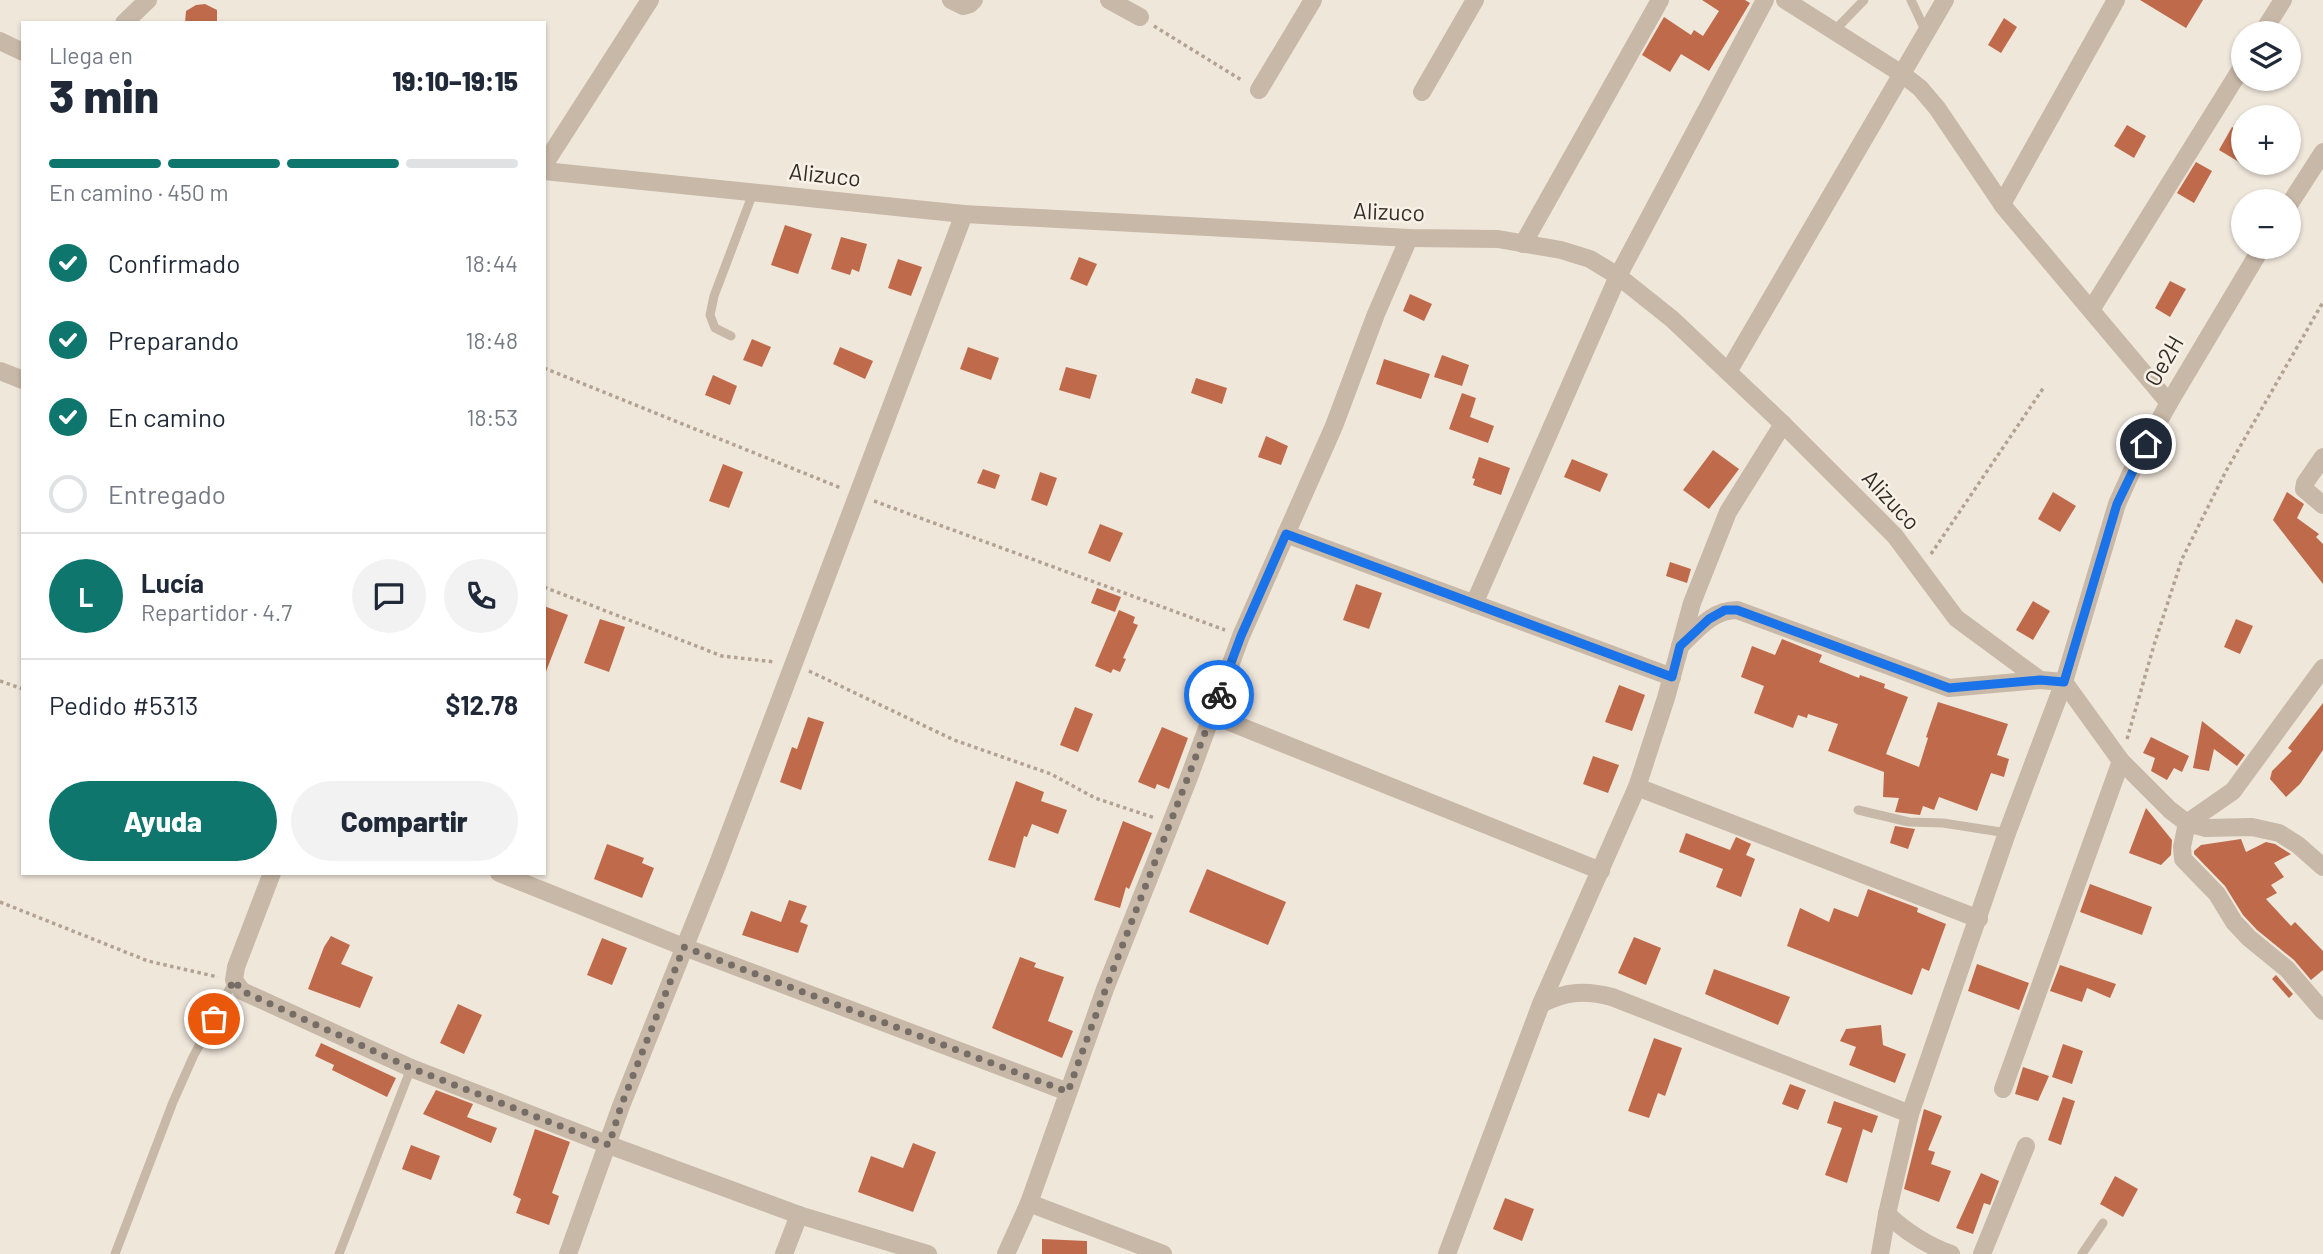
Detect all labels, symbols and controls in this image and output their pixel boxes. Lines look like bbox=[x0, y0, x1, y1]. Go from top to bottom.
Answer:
map controls bbox=[2231, 21, 2301, 259]
button: layers bbox=[2231, 21, 2301, 91]
text: Llega en bbox=[49, 41, 133, 69]
text: 19:10–19:15 bbox=[392, 65, 518, 96]
text: 3 min bbox=[49, 67, 159, 122]
button: + bbox=[2231, 105, 2301, 175]
street label: Alizuco bbox=[788, 156, 862, 192]
text: En camino · 450 m bbox=[49, 178, 228, 206]
button: − bbox=[2231, 189, 2301, 259]
street label: Alizuco bbox=[1353, 196, 1426, 226]
icon: check bbox=[49, 244, 87, 282]
text: Confirmado bbox=[108, 247, 240, 278]
text: 18:44 bbox=[465, 249, 518, 277]
icon: check bbox=[49, 321, 87, 359]
text: Preparando bbox=[108, 324, 239, 355]
text: 18:48 bbox=[466, 326, 518, 354]
street label: Oe2H bbox=[2138, 330, 2189, 391]
icon: check bbox=[49, 398, 87, 436]
text: En camino bbox=[108, 401, 226, 432]
text: 18:53 bbox=[467, 403, 518, 431]
pin bbox=[2116, 414, 2176, 474]
icon: home bbox=[2127, 425, 2165, 463]
street label: Alizuco bbox=[1857, 463, 1927, 535]
text: Entregado bbox=[108, 478, 226, 509]
button: chat bbox=[352, 559, 426, 633]
button: phone bbox=[444, 559, 518, 633]
text: Lucía bbox=[141, 567, 204, 598]
text: L bbox=[79, 581, 93, 612]
text: Repartidor · 4.7 bbox=[141, 598, 292, 626]
courier bbox=[1184, 660, 1254, 730]
icon: bike bbox=[1200, 676, 1238, 714]
text: Pedido #5313 bbox=[49, 689, 198, 720]
text: $12.78 bbox=[445, 689, 518, 720]
button: Ayuda bbox=[49, 781, 277, 861]
button: Compartir bbox=[291, 781, 518, 861]
pin bbox=[184, 989, 244, 1049]
icon: bag bbox=[195, 1000, 233, 1038]

